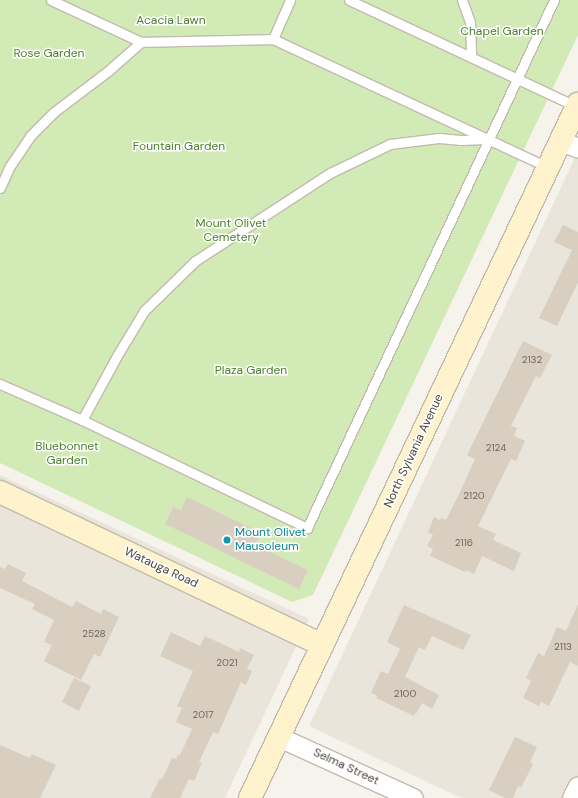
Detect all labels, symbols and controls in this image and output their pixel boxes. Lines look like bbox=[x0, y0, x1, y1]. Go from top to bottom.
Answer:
park label: Acacia Lawn bbox=[136, 14, 206, 28]
park label: Chapel Garden bbox=[460, 25, 544, 39]
park label: Rose Garden bbox=[14, 47, 84, 61]
park label: Fountain Garden bbox=[133, 140, 225, 154]
park label: Mount Olivet Cemetery bbox=[195, 217, 267, 245]
house number: 2132 bbox=[522, 354, 542, 366]
park label: Plaza Garden bbox=[215, 364, 287, 378]
street label: North Sylvania Avenue bbox=[381, 392, 447, 510]
park label: Bluebonnet Garden bbox=[35, 440, 99, 468]
house number: 2124 bbox=[486, 442, 506, 454]
house number: 2120 bbox=[463, 490, 485, 502]
place label: Mount Olivet Mausoleum bbox=[235, 526, 306, 554]
marker: Mount Olivet Mausoleum bbox=[222, 535, 232, 545]
house number: 2116 bbox=[455, 537, 473, 549]
street label: Watauga Road bbox=[122, 545, 200, 591]
house number: 2528 bbox=[82, 628, 106, 640]
house number: 2113 bbox=[554, 641, 572, 653]
house number: 2021 bbox=[216, 657, 238, 669]
house number: 2100 bbox=[394, 688, 416, 700]
house number: 2017 bbox=[193, 709, 213, 721]
street label: Selma Street bbox=[311, 745, 381, 789]

